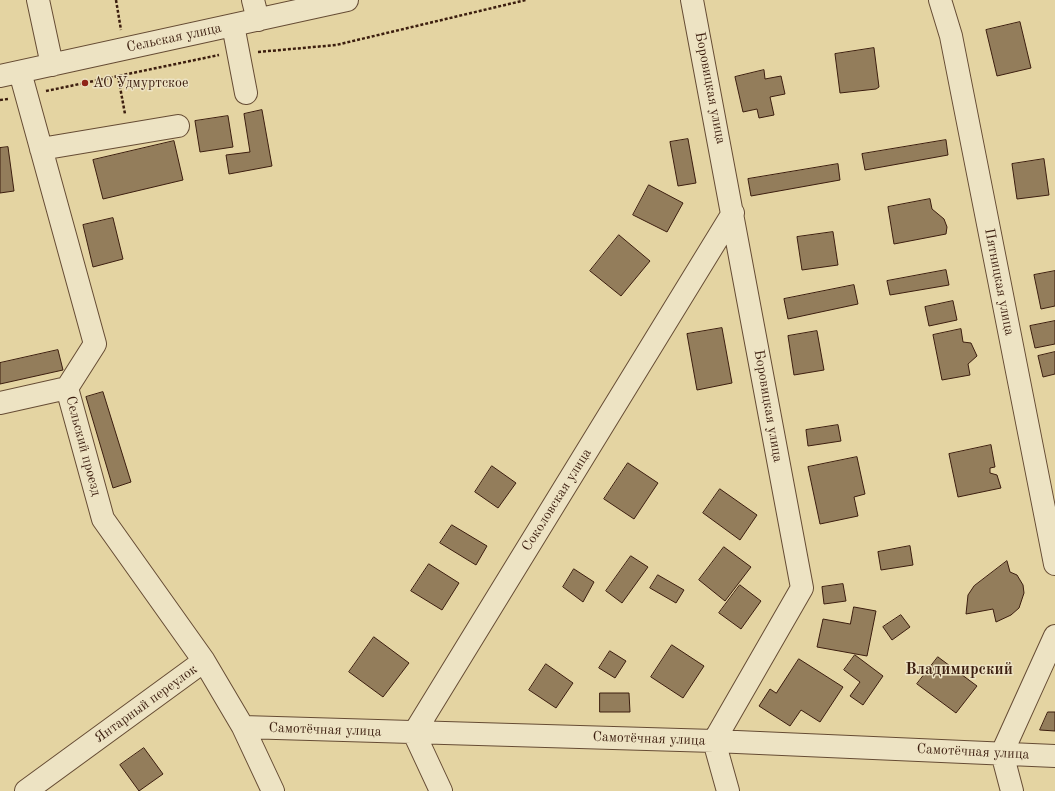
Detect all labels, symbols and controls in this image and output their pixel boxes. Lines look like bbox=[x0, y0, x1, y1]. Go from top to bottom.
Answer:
street label: Сельская улица bbox=[125, 20, 223, 56]
street label: Боровицкая улица bbox=[691, 30, 729, 146]
place label: АО Удмуртское bbox=[93, 75, 188, 91]
marker: АО Удмуртское bbox=[80, 78, 90, 88]
street label: Пятницкая улица bbox=[980, 227, 1018, 337]
street label: Боровицкая улица bbox=[750, 348, 786, 464]
street label: Сельский проезд bbox=[62, 394, 104, 498]
street label: Соколовская улица bbox=[519, 445, 595, 555]
district label: Владимирский bbox=[905, 660, 1013, 680]
street label: Янтарный переулок bbox=[91, 661, 201, 747]
street label: Самотёчная улица bbox=[268, 720, 382, 740]
street label: Самотёчная улица bbox=[592, 729, 706, 749]
street label: Самотёчная улица bbox=[916, 741, 1030, 763]

